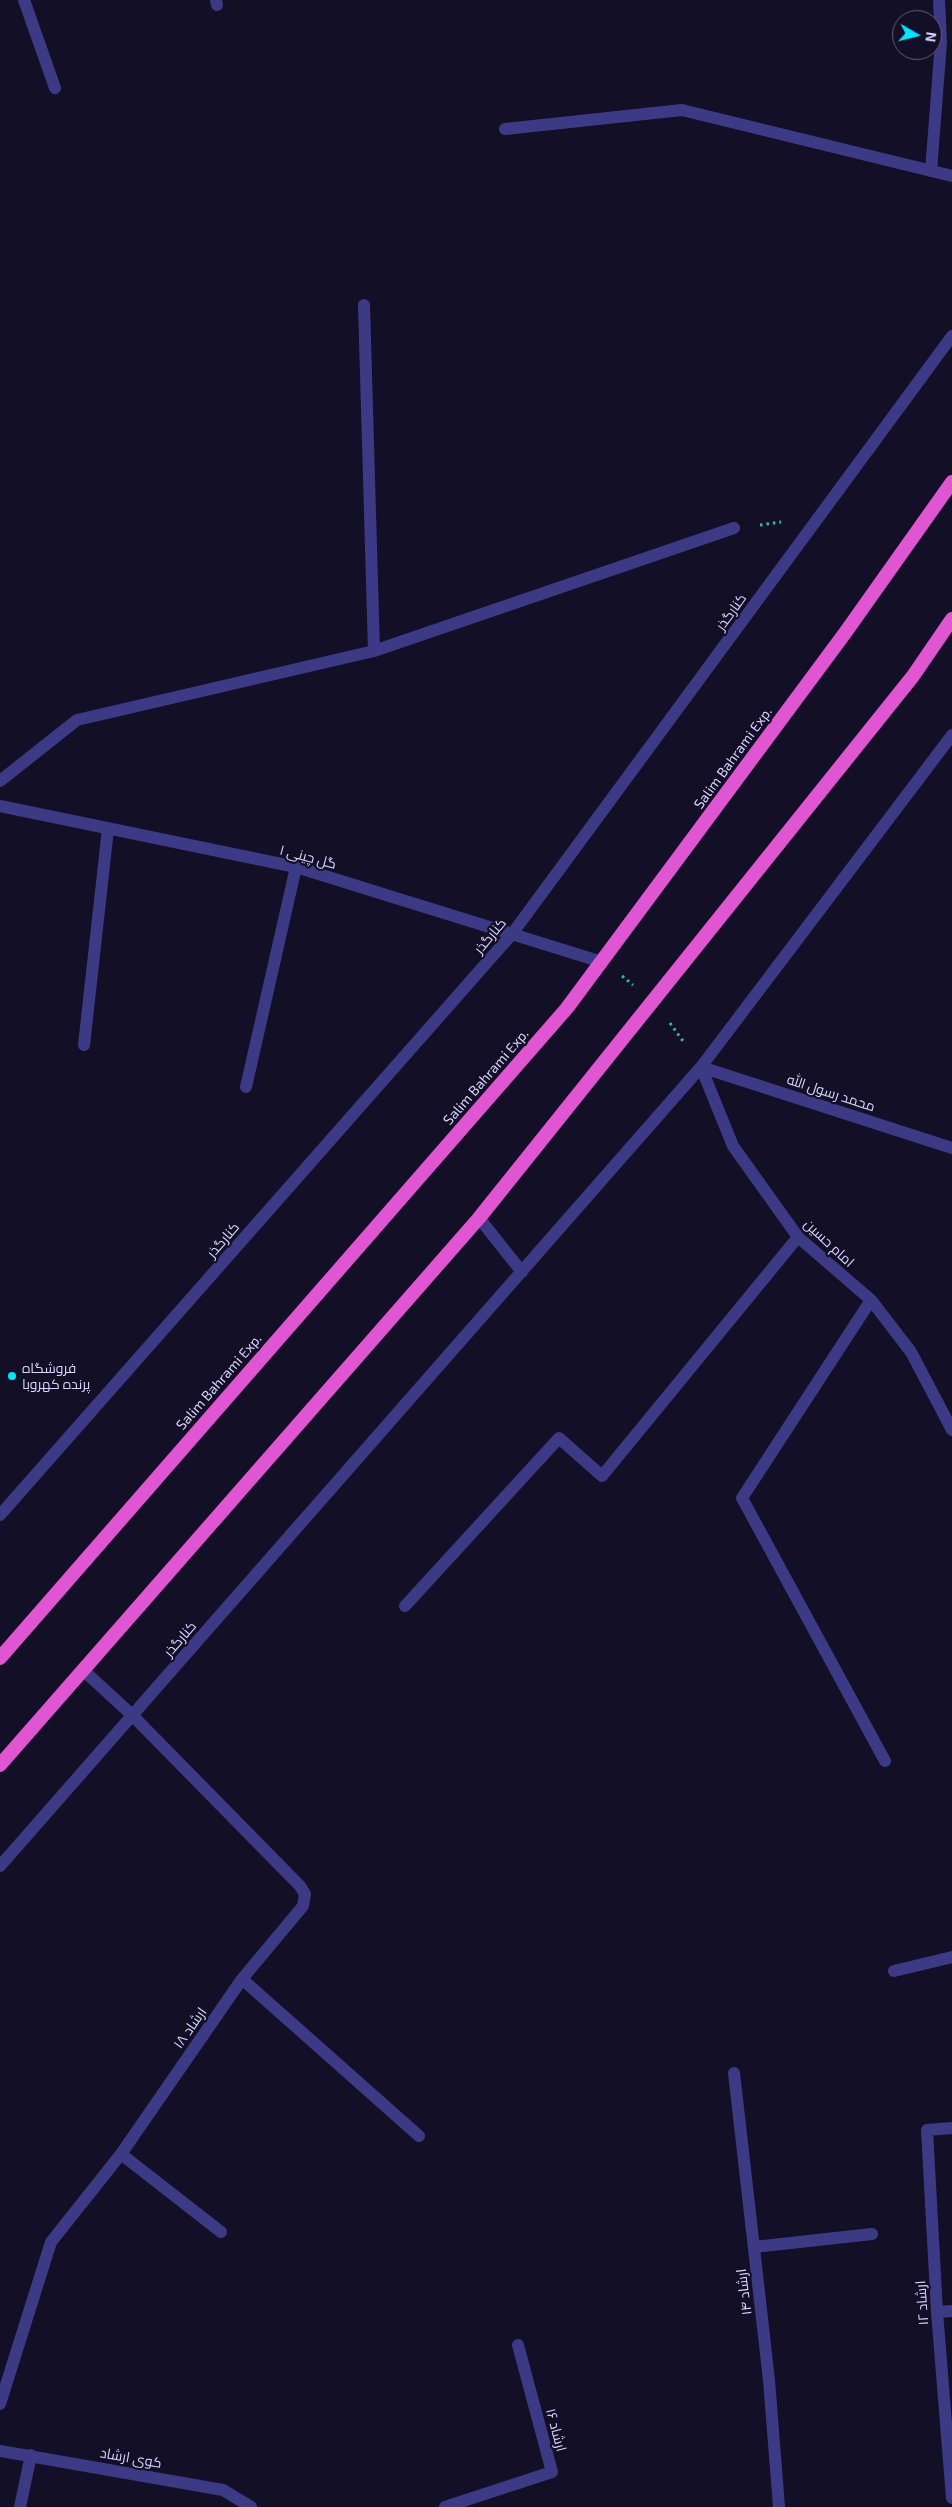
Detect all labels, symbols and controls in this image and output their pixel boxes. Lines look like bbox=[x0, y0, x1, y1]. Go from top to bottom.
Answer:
north arrow bbox=[892, 10, 942, 60]
text: N bbox=[922, 31, 940, 43]
street label: کنارگذر bbox=[712, 590, 750, 634]
street label: Salim Bahrami Exp. bbox=[690, 704, 776, 812]
street label: گل چینی ۱ bbox=[278, 841, 338, 873]
street label: کنارگذر bbox=[470, 915, 510, 957]
street label: Salim Bahrami Exp. bbox=[440, 1026, 532, 1128]
street label: محمد رسول الله bbox=[785, 1071, 877, 1115]
street label: امام حسین bbox=[800, 1216, 858, 1270]
street label: کنارگذر bbox=[203, 1219, 243, 1261]
street label: Salim Bahrami Exp. bbox=[173, 1331, 265, 1433]
place label: فروشگاه پرنده کهروبا bbox=[22, 1360, 90, 1392]
marker: فروشگاه پرنده کهروبا bbox=[6, 1370, 18, 1382]
street label: کنارگذر bbox=[160, 1618, 200, 1660]
street label: ارشاد ۱۸ bbox=[170, 2004, 210, 2052]
street label: ارشاد ۱۴ bbox=[733, 2268, 755, 2316]
street label: ارشاد ۱۲ bbox=[912, 2280, 932, 2326]
street label: ارشاد ۱۶ bbox=[542, 2407, 570, 2453]
street label: کوی ارشاد bbox=[99, 2444, 163, 2472]

